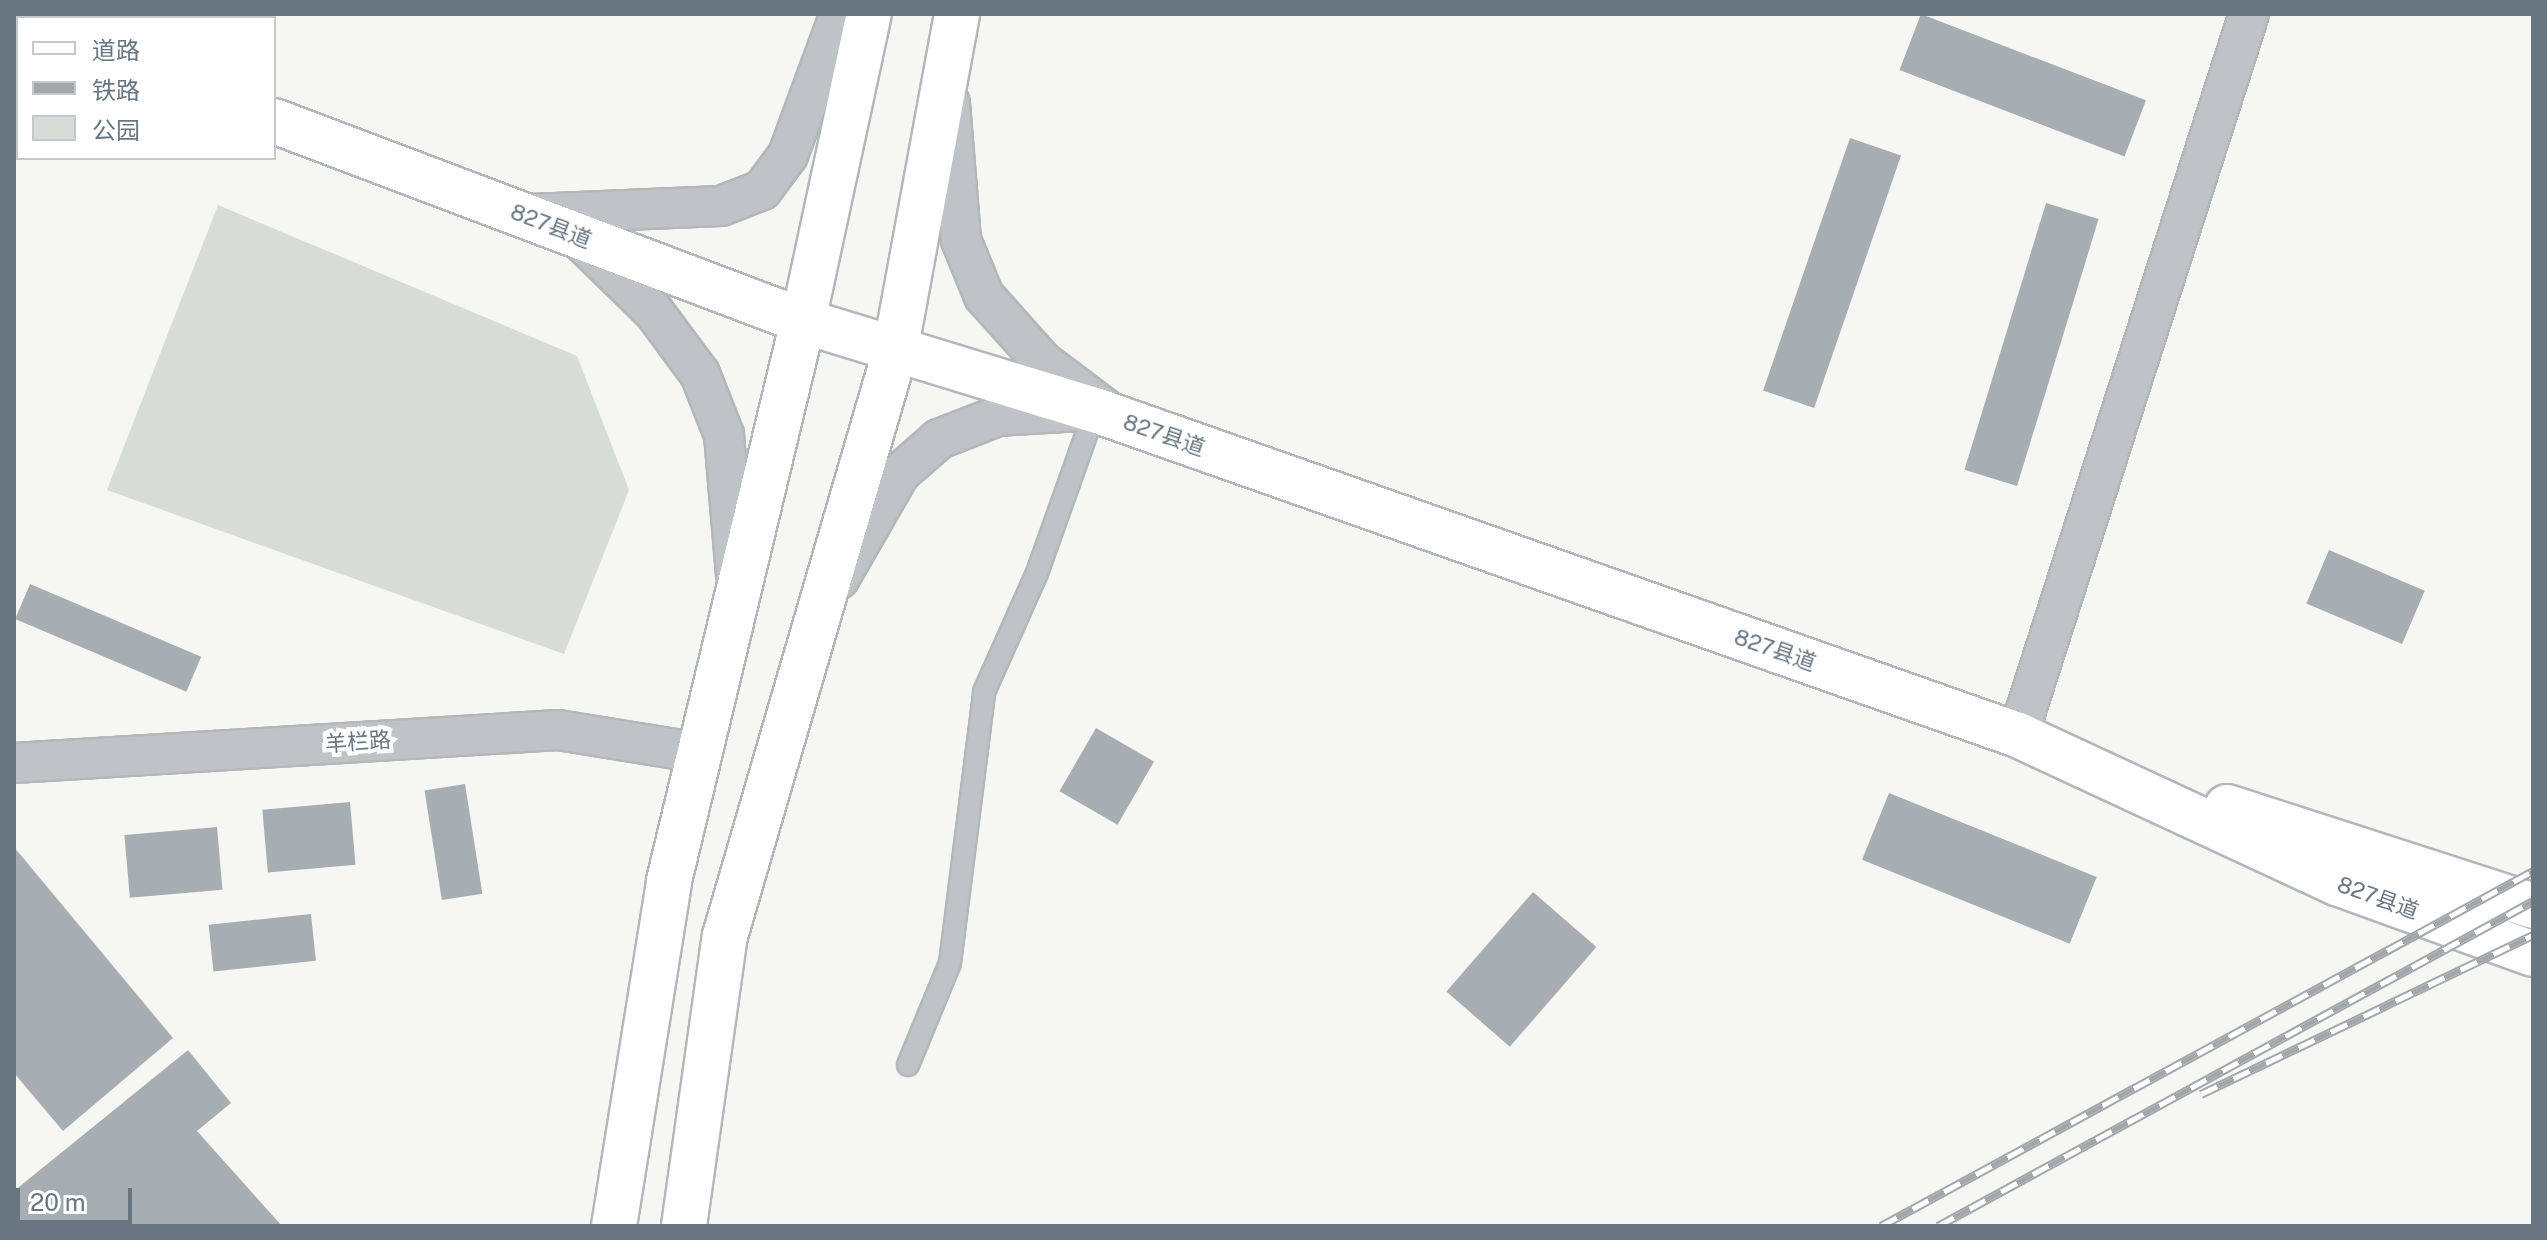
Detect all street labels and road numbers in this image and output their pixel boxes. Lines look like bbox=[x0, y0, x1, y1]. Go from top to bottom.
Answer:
street label: 827县道 bbox=[507, 199, 595, 253]
street label: 827县道 bbox=[1120, 409, 1208, 461]
street label: 827县道 bbox=[1731, 624, 1819, 676]
street label: 羊栏路 bbox=[324, 727, 392, 757]
street label: 827县道 bbox=[2334, 871, 2422, 925]

